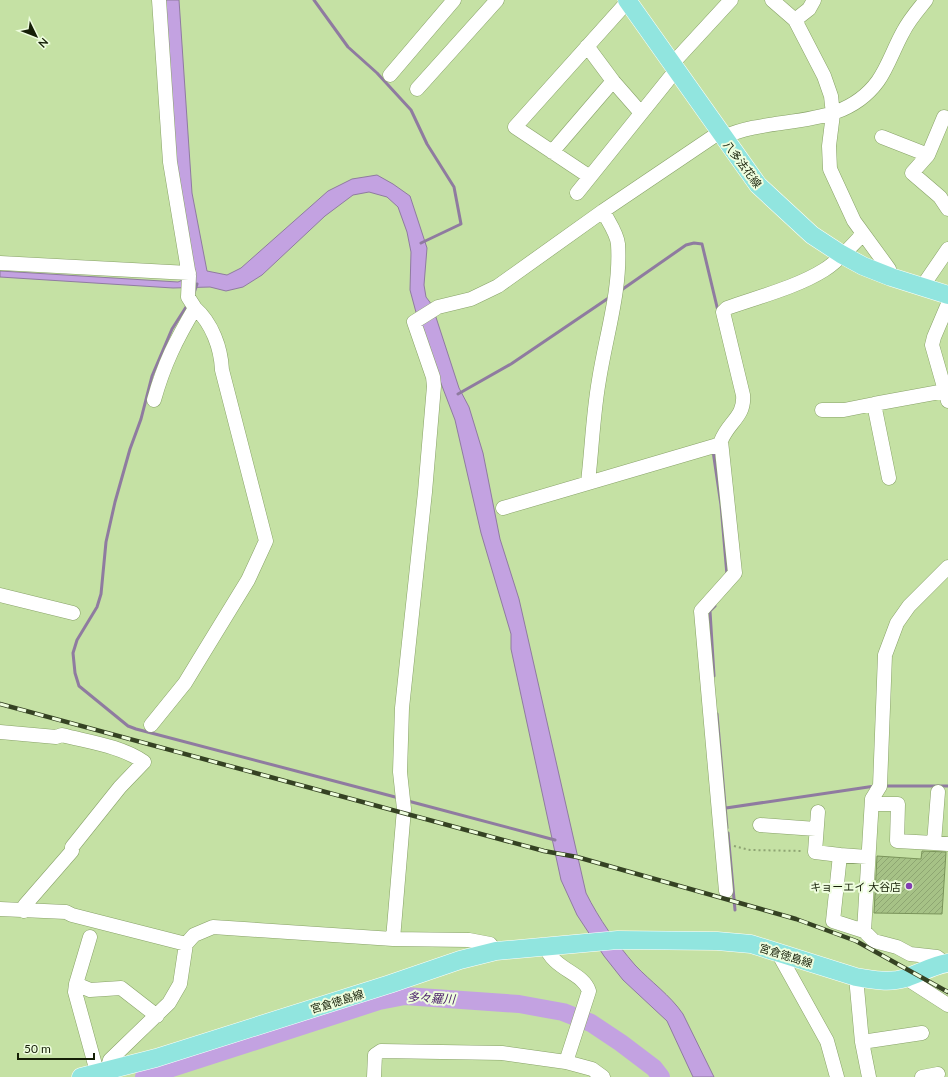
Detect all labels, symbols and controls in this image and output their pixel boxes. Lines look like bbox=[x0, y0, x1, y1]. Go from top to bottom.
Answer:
north arrow bbox=[16, 16, 56, 56]
text: N bbox=[36, 36, 51, 51]
street label: 八多法花線 bbox=[721, 138, 765, 190]
place label: キョーエイ 大谷店 bbox=[810, 880, 901, 893]
marker: キョーエイ 大谷店 bbox=[904, 881, 914, 891]
street label: 宮倉徳島線 bbox=[758, 941, 814, 969]
street label: 宮倉徳島線 bbox=[309, 987, 365, 1015]
water label: 多々羅川 bbox=[407, 989, 457, 1007]
scale bar bbox=[18, 1035, 94, 1061]
text: 50 m bbox=[24, 1041, 51, 1056]

